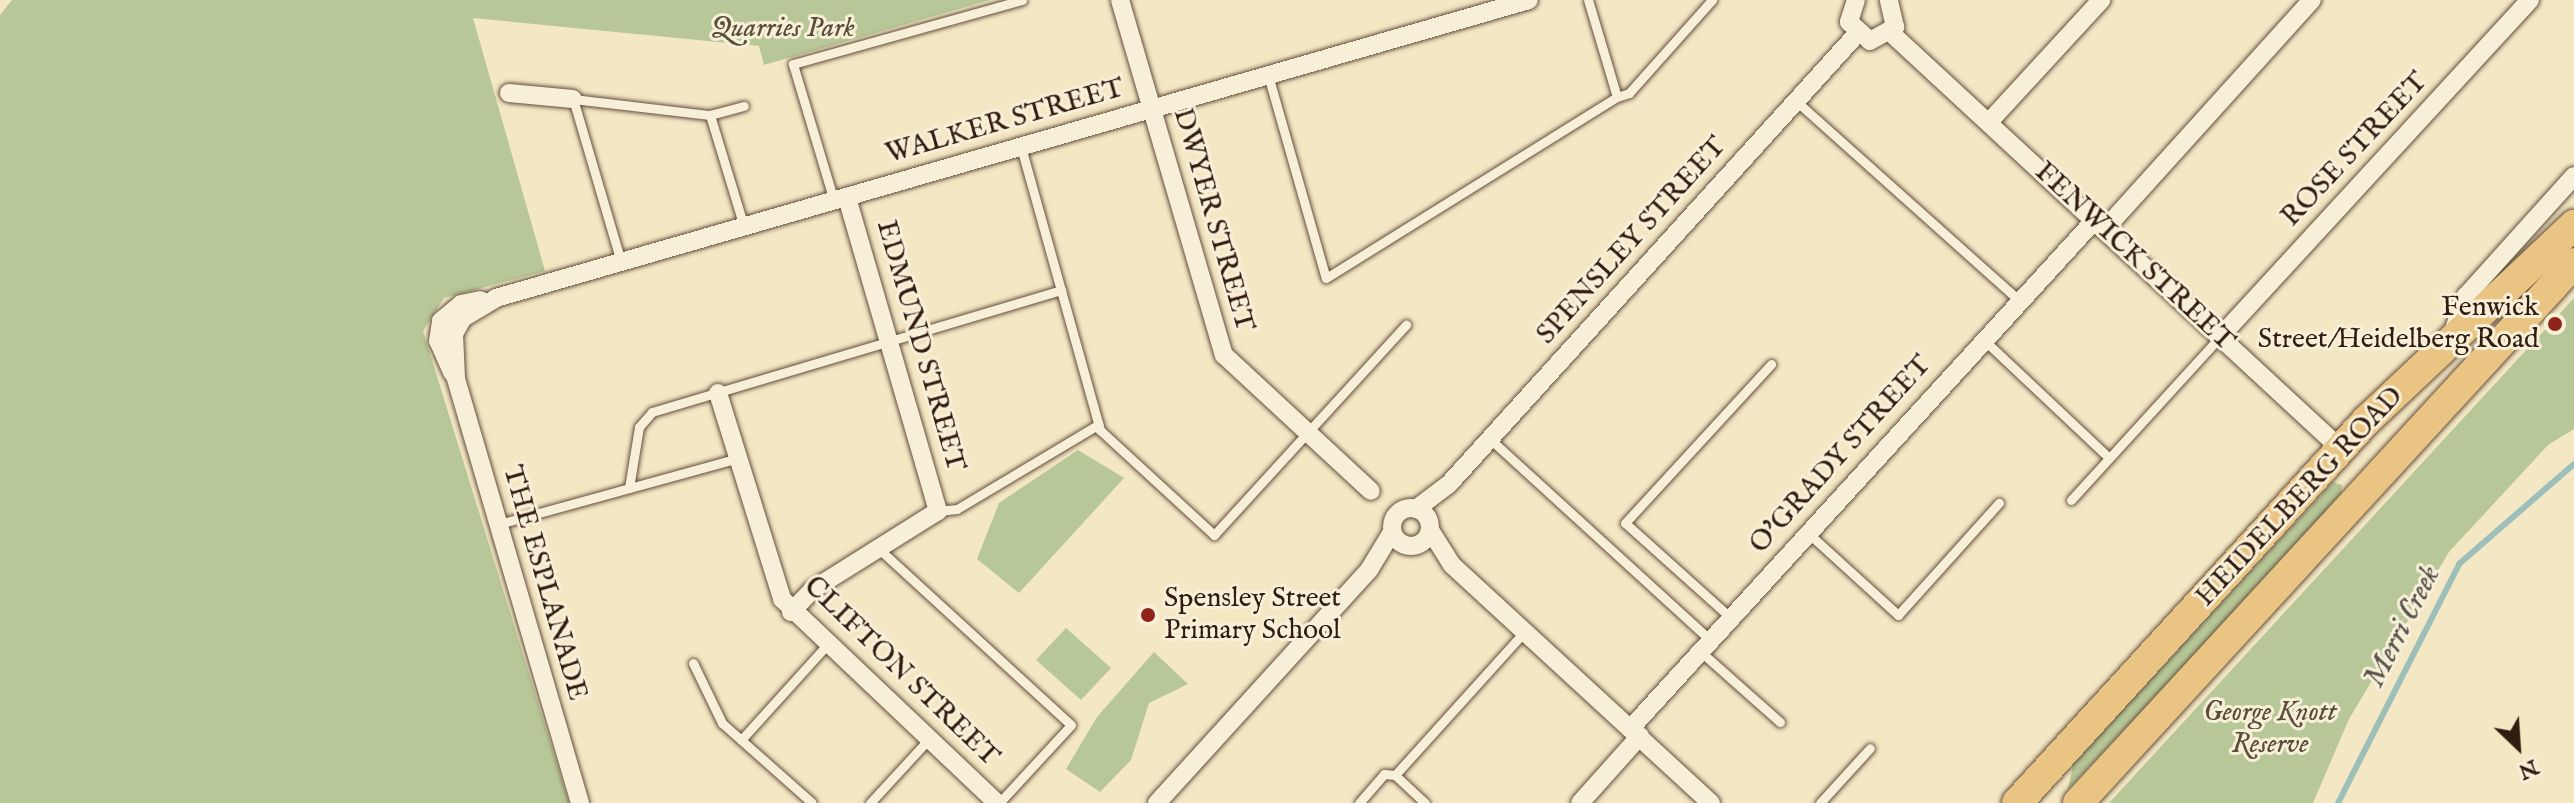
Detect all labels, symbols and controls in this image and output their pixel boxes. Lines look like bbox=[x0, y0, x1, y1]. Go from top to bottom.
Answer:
park label: Quarries Park bbox=[711, 12, 855, 46]
street label: ROSE STREET bbox=[2275, 66, 2435, 234]
street label: WALKER STREET bbox=[882, 72, 1128, 172]
street label: DWYER STREET bbox=[1165, 104, 1261, 336]
street label: SPENSLEY STREET bbox=[1530, 130, 1734, 352]
street label: FENWICK STREET bbox=[2027, 156, 2241, 358]
street label: EDMUND STREET bbox=[868, 217, 972, 475]
place label: Fenwick Street/Heidelberg Road bbox=[2258, 291, 2539, 357]
marker: Fenwick Street/Heidelberg Road bbox=[2546, 315, 2564, 333]
street label: O'GRADY STREET bbox=[1743, 349, 1939, 561]
street label: HEIDELBERG ROAD bbox=[2189, 380, 2411, 614]
street label: THE ESPLANADE bbox=[494, 462, 594, 704]
water label: Merri Creek bbox=[2357, 560, 2449, 694]
street label: CLIFTON STREET bbox=[796, 570, 1006, 774]
place label: Spensley Street Primary School bbox=[1164, 582, 1341, 648]
marker: Spensley Street Primary School bbox=[1139, 606, 1157, 624]
park label: George Knott Reserve bbox=[2203, 696, 2337, 762]
north arrow bbox=[2478, 707, 2558, 787]
text: N bbox=[2514, 752, 2543, 785]

